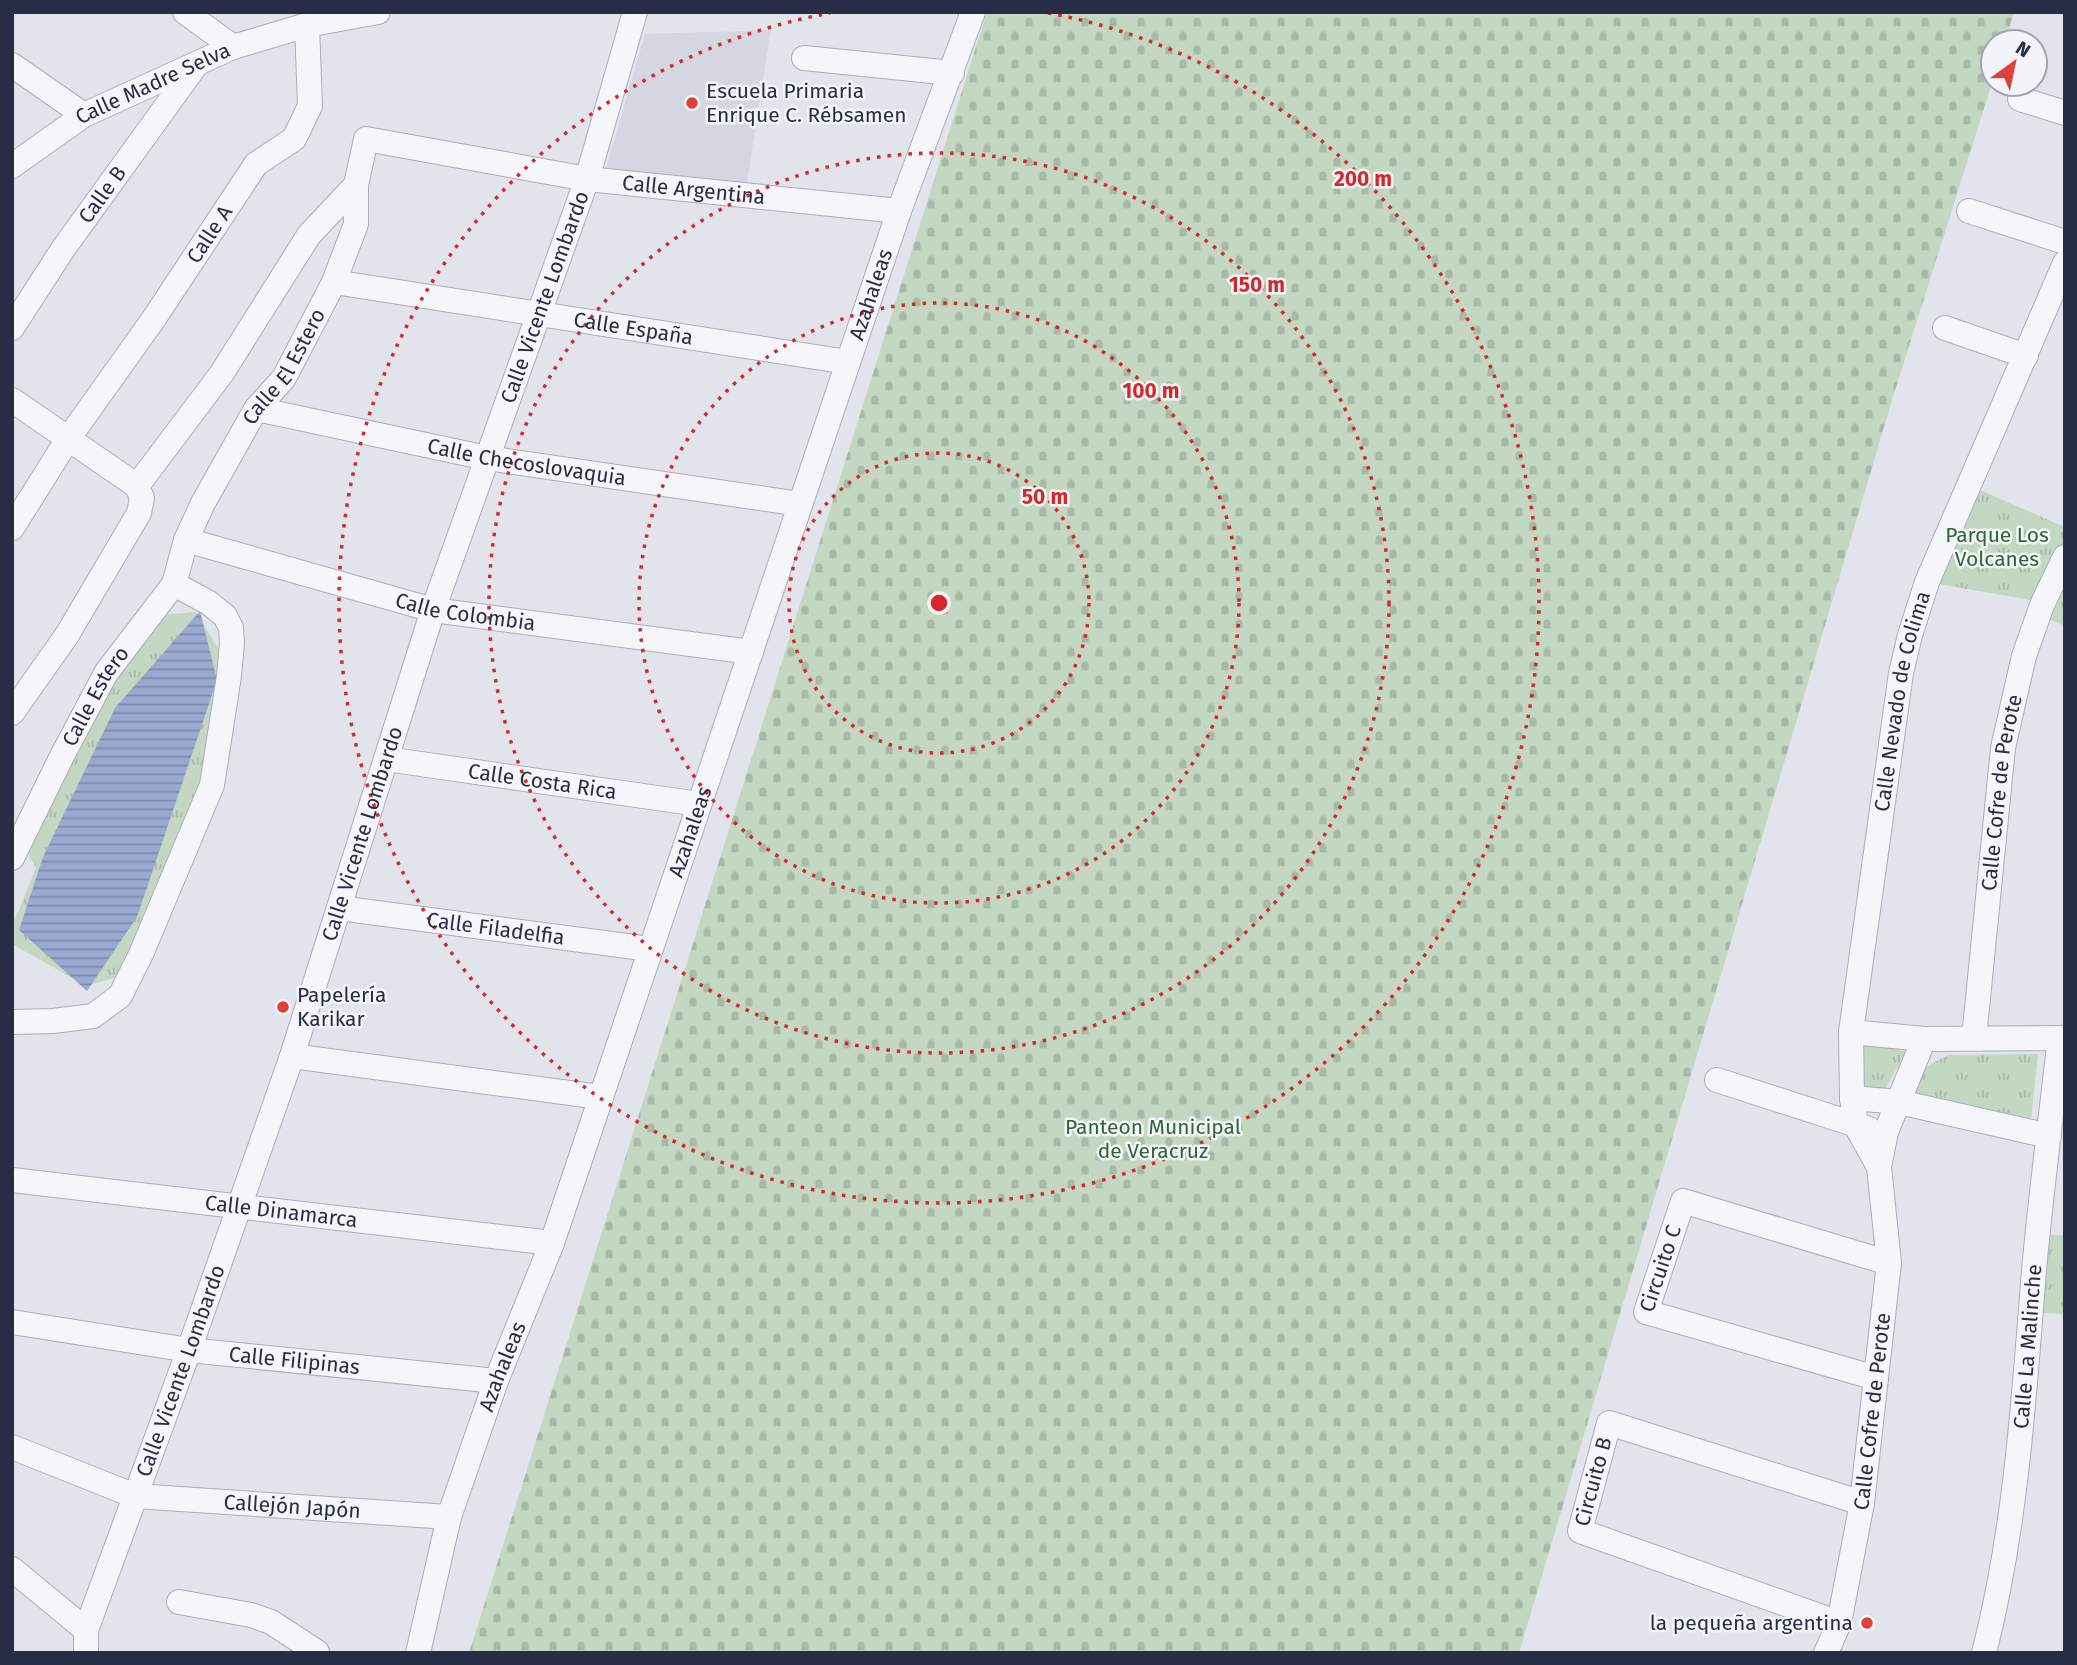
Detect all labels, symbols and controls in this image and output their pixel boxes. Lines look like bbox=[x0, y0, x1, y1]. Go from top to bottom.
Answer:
north arrow bbox=[1979, 28, 2049, 98]
text: N bbox=[2011, 36, 2035, 62]
street label: Calle Madre Selva bbox=[70, 37, 234, 130]
place label: Escuela Primaria Enrique C. Rébsamen bbox=[706, 78, 907, 128]
marker: Escuela Primaria Enrique C. Rébsamen bbox=[684, 95, 700, 111]
street label: Calle B bbox=[73, 161, 132, 229]
text: 200 m bbox=[1334, 166, 1392, 192]
street label: Calle Argentina bbox=[621, 170, 766, 210]
street label: Calle Vicente Lombardo bbox=[495, 187, 595, 407]
street label: Calle A bbox=[181, 200, 238, 268]
street label: Azahaleas bbox=[844, 246, 898, 343]
text: 150 m bbox=[1229, 272, 1285, 298]
street label: Calle El Estero bbox=[237, 304, 331, 429]
street label: Calle España bbox=[572, 306, 695, 351]
text: 100 m bbox=[1122, 378, 1180, 404]
street label: Calle Checoslovaquia bbox=[425, 433, 628, 491]
text: 50 m bbox=[1022, 484, 1068, 510]
park label: Parque Los Volcanes bbox=[1945, 522, 2049, 572]
street label: Calle Colombia bbox=[392, 587, 537, 636]
street label: Calle Nevado de Colima bbox=[1869, 588, 1936, 813]
centre of rings bbox=[927, 591, 951, 615]
street label: Calle Estero bbox=[56, 641, 135, 751]
street label: Calle Cofre de Perote bbox=[1976, 692, 2028, 892]
street label: Calle Vicente Lombardo bbox=[316, 723, 408, 944]
street label: Calle Costa Rica bbox=[466, 758, 618, 805]
street label: Azahaleas bbox=[663, 783, 718, 881]
street label: Calle Filadelfia bbox=[425, 907, 566, 951]
place label: Papelería Karikar bbox=[297, 982, 386, 1032]
marker: Papelería Karikar bbox=[275, 999, 291, 1015]
park label: Panteon Municipal de Veracruz bbox=[1065, 1114, 1241, 1164]
street label: Calle Dinamarca bbox=[203, 1190, 359, 1233]
street label: Circuito C bbox=[1634, 1222, 1687, 1315]
street label: Calle Vicente Lombardo bbox=[130, 1261, 231, 1480]
street label: Calle La Malinche bbox=[2008, 1263, 2047, 1430]
street label: Calle Cofre de Perote bbox=[1848, 1311, 1896, 1512]
street label: Azahaleas bbox=[473, 1318, 532, 1415]
street label: Calle Filipinas bbox=[228, 1341, 361, 1380]
street label: Circuito B bbox=[1569, 1434, 1618, 1529]
street label: Callejón Japón bbox=[223, 1489, 362, 1524]
place label: la pequeña argentina bbox=[1650, 1610, 1853, 1636]
marker: la pequeña argentina bbox=[1859, 1615, 1875, 1631]

